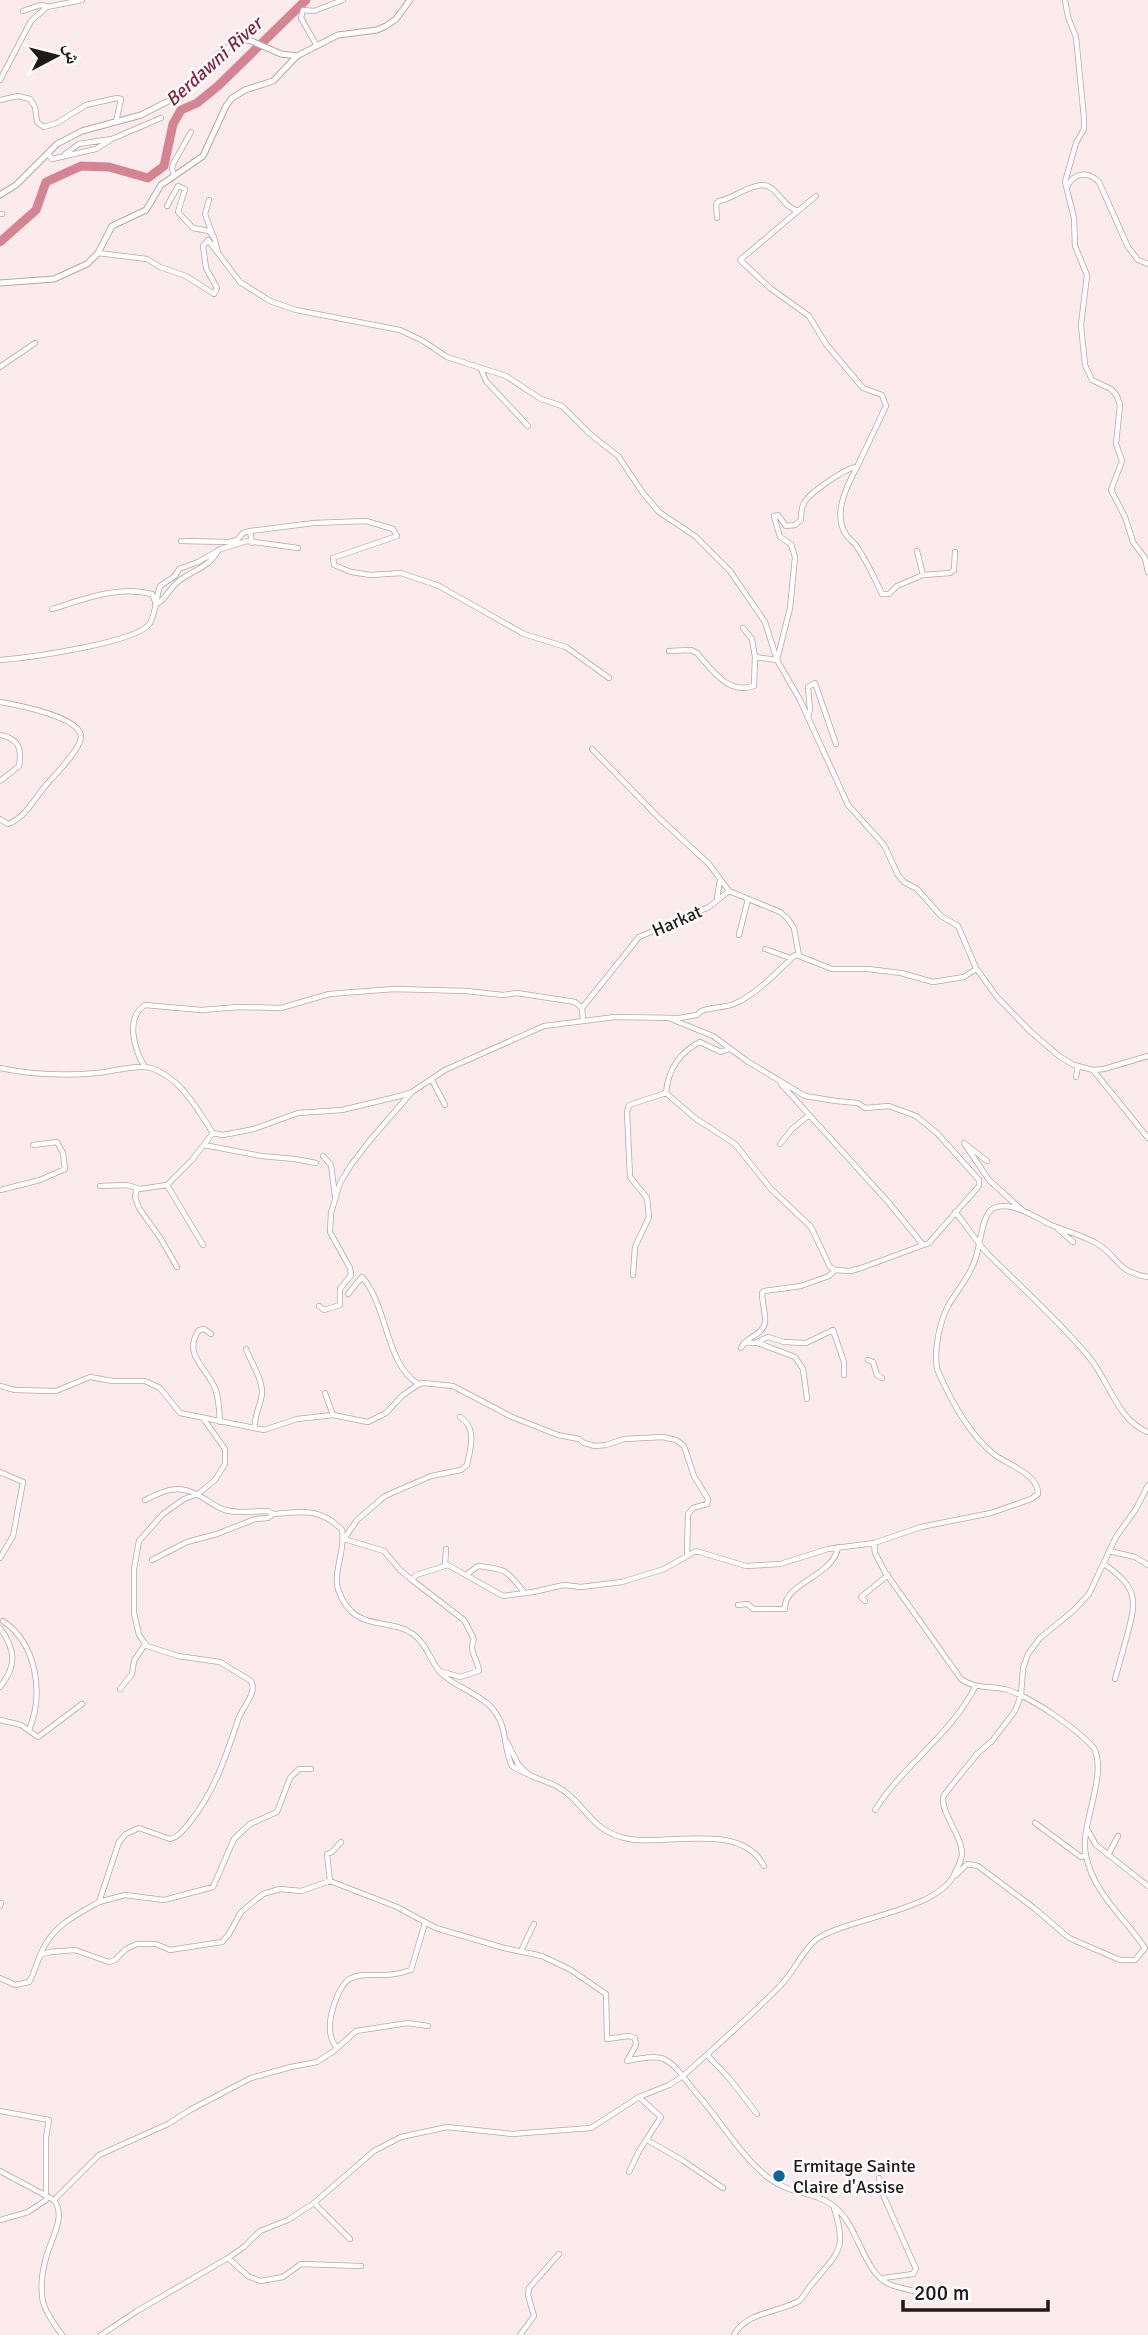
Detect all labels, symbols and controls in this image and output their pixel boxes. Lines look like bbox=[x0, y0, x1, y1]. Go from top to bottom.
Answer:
water label: Berdawni River bbox=[161, 10, 270, 112]
north arrow bbox=[21, 21, 91, 91]
text: ش bbox=[59, 43, 85, 66]
street label: Harkat bbox=[649, 900, 705, 942]
place label: Ermitage Sainte Claire d'Assise bbox=[793, 2155, 916, 2198]
marker: Ermitage Sainte Claire d'Assise bbox=[771, 2168, 787, 2184]
scale bar bbox=[903, 2268, 1048, 2312]
text: 200 m bbox=[914, 2280, 969, 2306]

